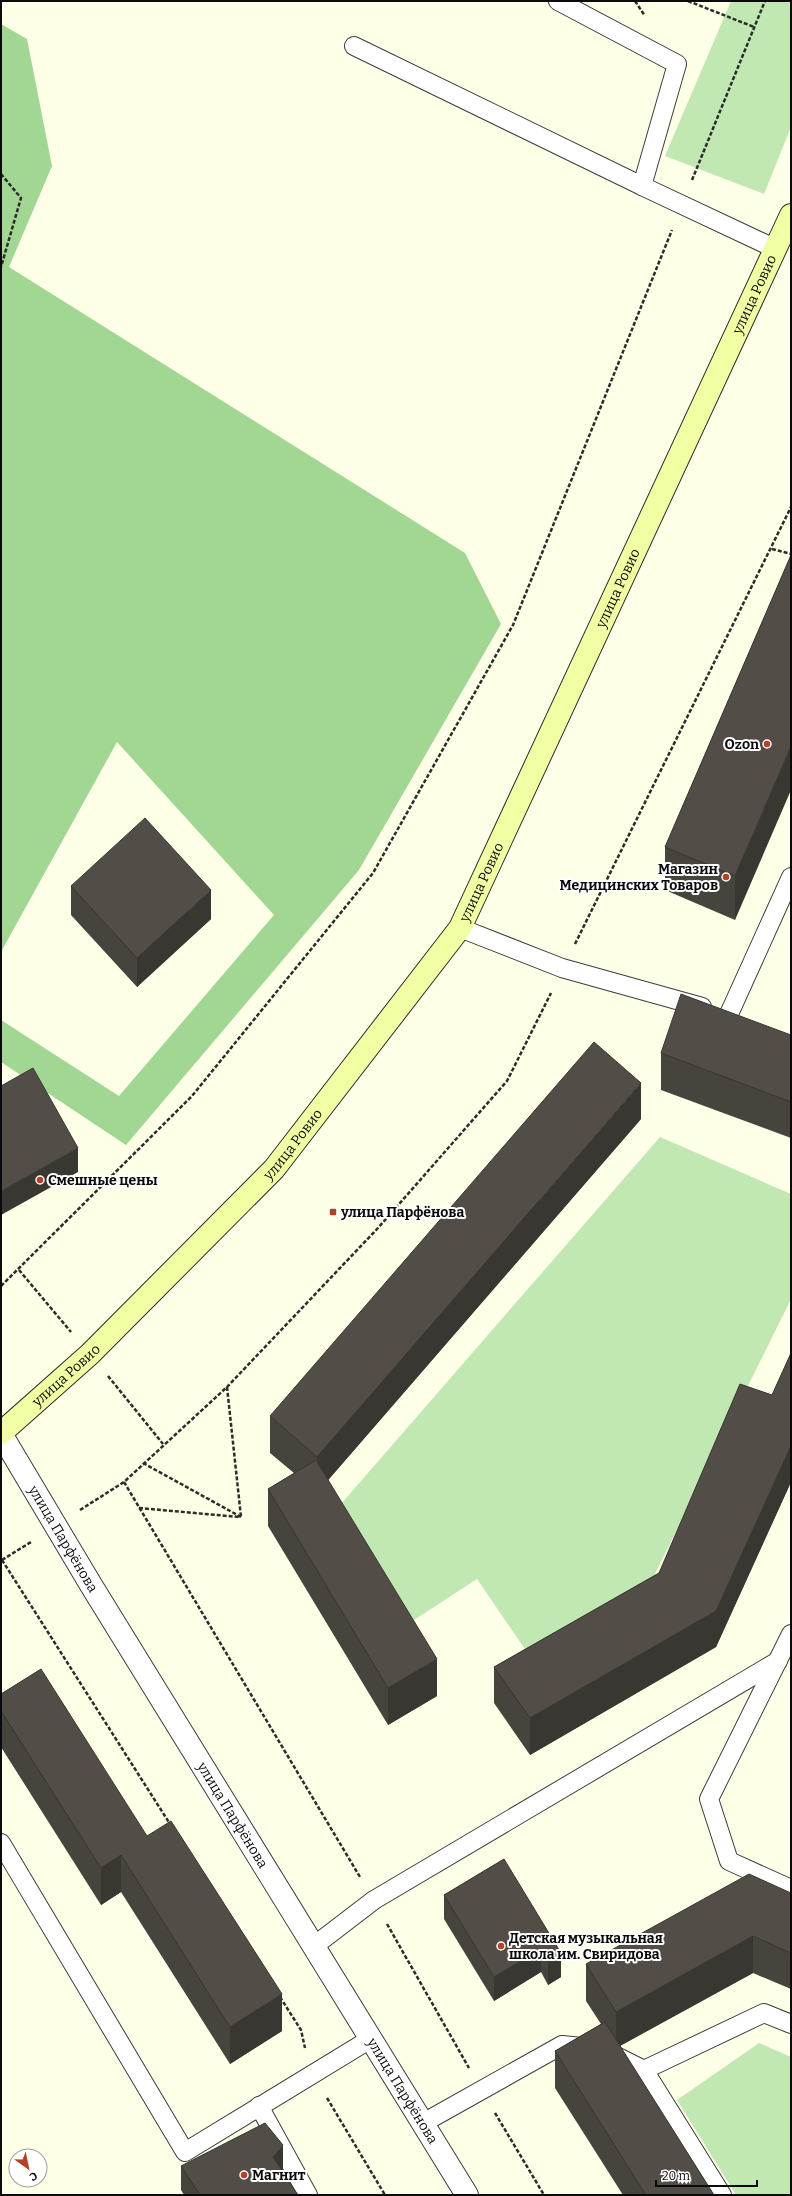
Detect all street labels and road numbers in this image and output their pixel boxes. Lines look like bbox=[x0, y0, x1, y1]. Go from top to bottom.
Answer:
street label: улица Ровио bbox=[729, 252, 780, 338]
street label: улица Ровио bbox=[592, 546, 644, 632]
street label: улица Ровио bbox=[456, 840, 507, 926]
street label: улица Ровио bbox=[259, 1106, 326, 1184]
street label: улица Ровио bbox=[28, 1341, 104, 1411]
street label: улица Парфёнова bbox=[24, 1482, 102, 1596]
street label: улица Парфёнова bbox=[193, 1758, 272, 1872]
street label: улица Парфёнова bbox=[363, 2034, 442, 2147]

